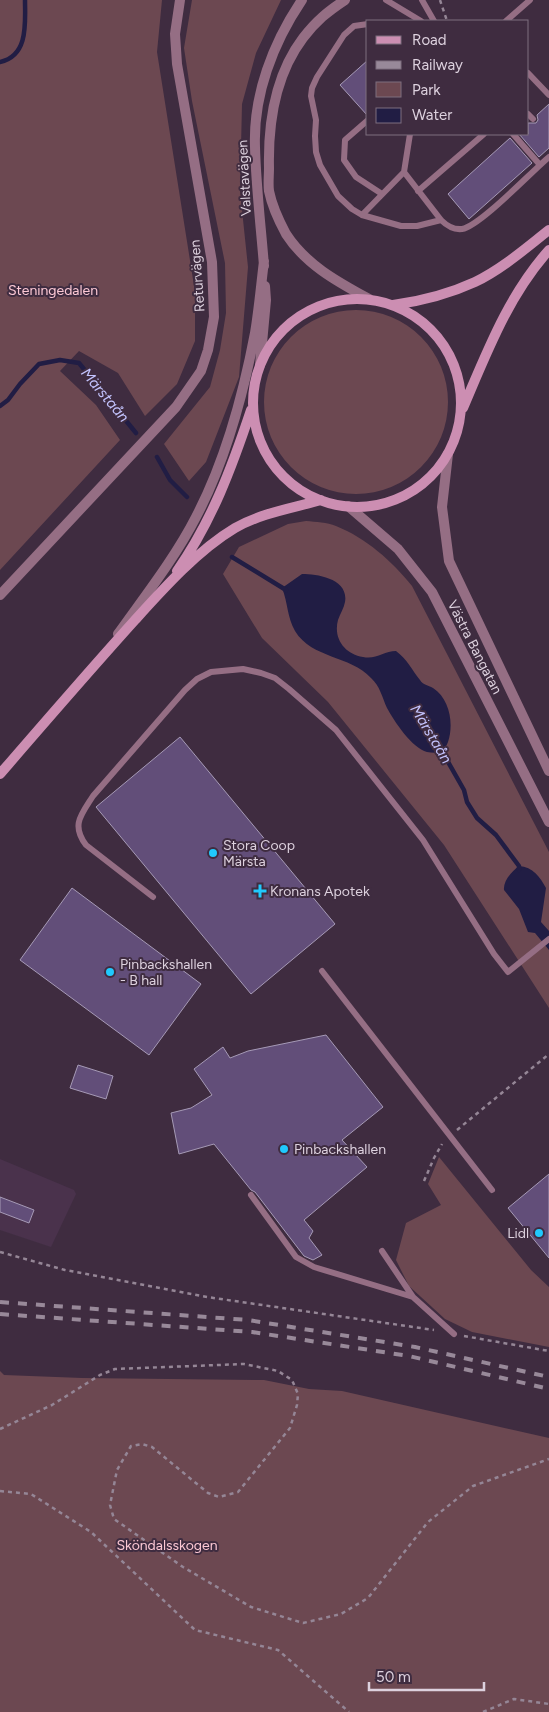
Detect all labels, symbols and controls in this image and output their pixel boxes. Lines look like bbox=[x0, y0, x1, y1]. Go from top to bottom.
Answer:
legend bbox=[366, 20, 529, 135]
text: Road bbox=[412, 31, 447, 49]
text: Railway bbox=[412, 56, 463, 74]
text: Park bbox=[412, 81, 441, 99]
text: Water bbox=[412, 106, 452, 124]
street label: Valstavägen bbox=[234, 139, 255, 216]
street label: Returvägen bbox=[186, 239, 209, 313]
park label: Steningedalen bbox=[8, 282, 98, 299]
water label: Märstaån bbox=[77, 364, 133, 426]
street label: Västra Bangatan bbox=[444, 597, 506, 697]
water label: Märstaån bbox=[406, 701, 456, 767]
place label: Stora Coop Märsta bbox=[223, 837, 295, 870]
marker: Stora Coop Märsta bbox=[207, 847, 219, 859]
place label: Kronans Apotek bbox=[270, 883, 370, 900]
marker: Kronans Apotek bbox=[254, 885, 266, 897]
place label: Pinbackshallen - B hall bbox=[120, 956, 212, 989]
marker: Pinbackshallen - B hall bbox=[104, 966, 116, 978]
place label: Pinbackshallen bbox=[294, 1141, 386, 1158]
marker: Pinbackshallen bbox=[278, 1143, 290, 1155]
place label: Lidl bbox=[507, 1225, 529, 1242]
marker: Lidl bbox=[533, 1227, 545, 1239]
park label: Sköndalsskogen bbox=[116, 1537, 218, 1554]
scale bar bbox=[369, 1660, 484, 1692]
text: 50 m bbox=[376, 1668, 411, 1686]

